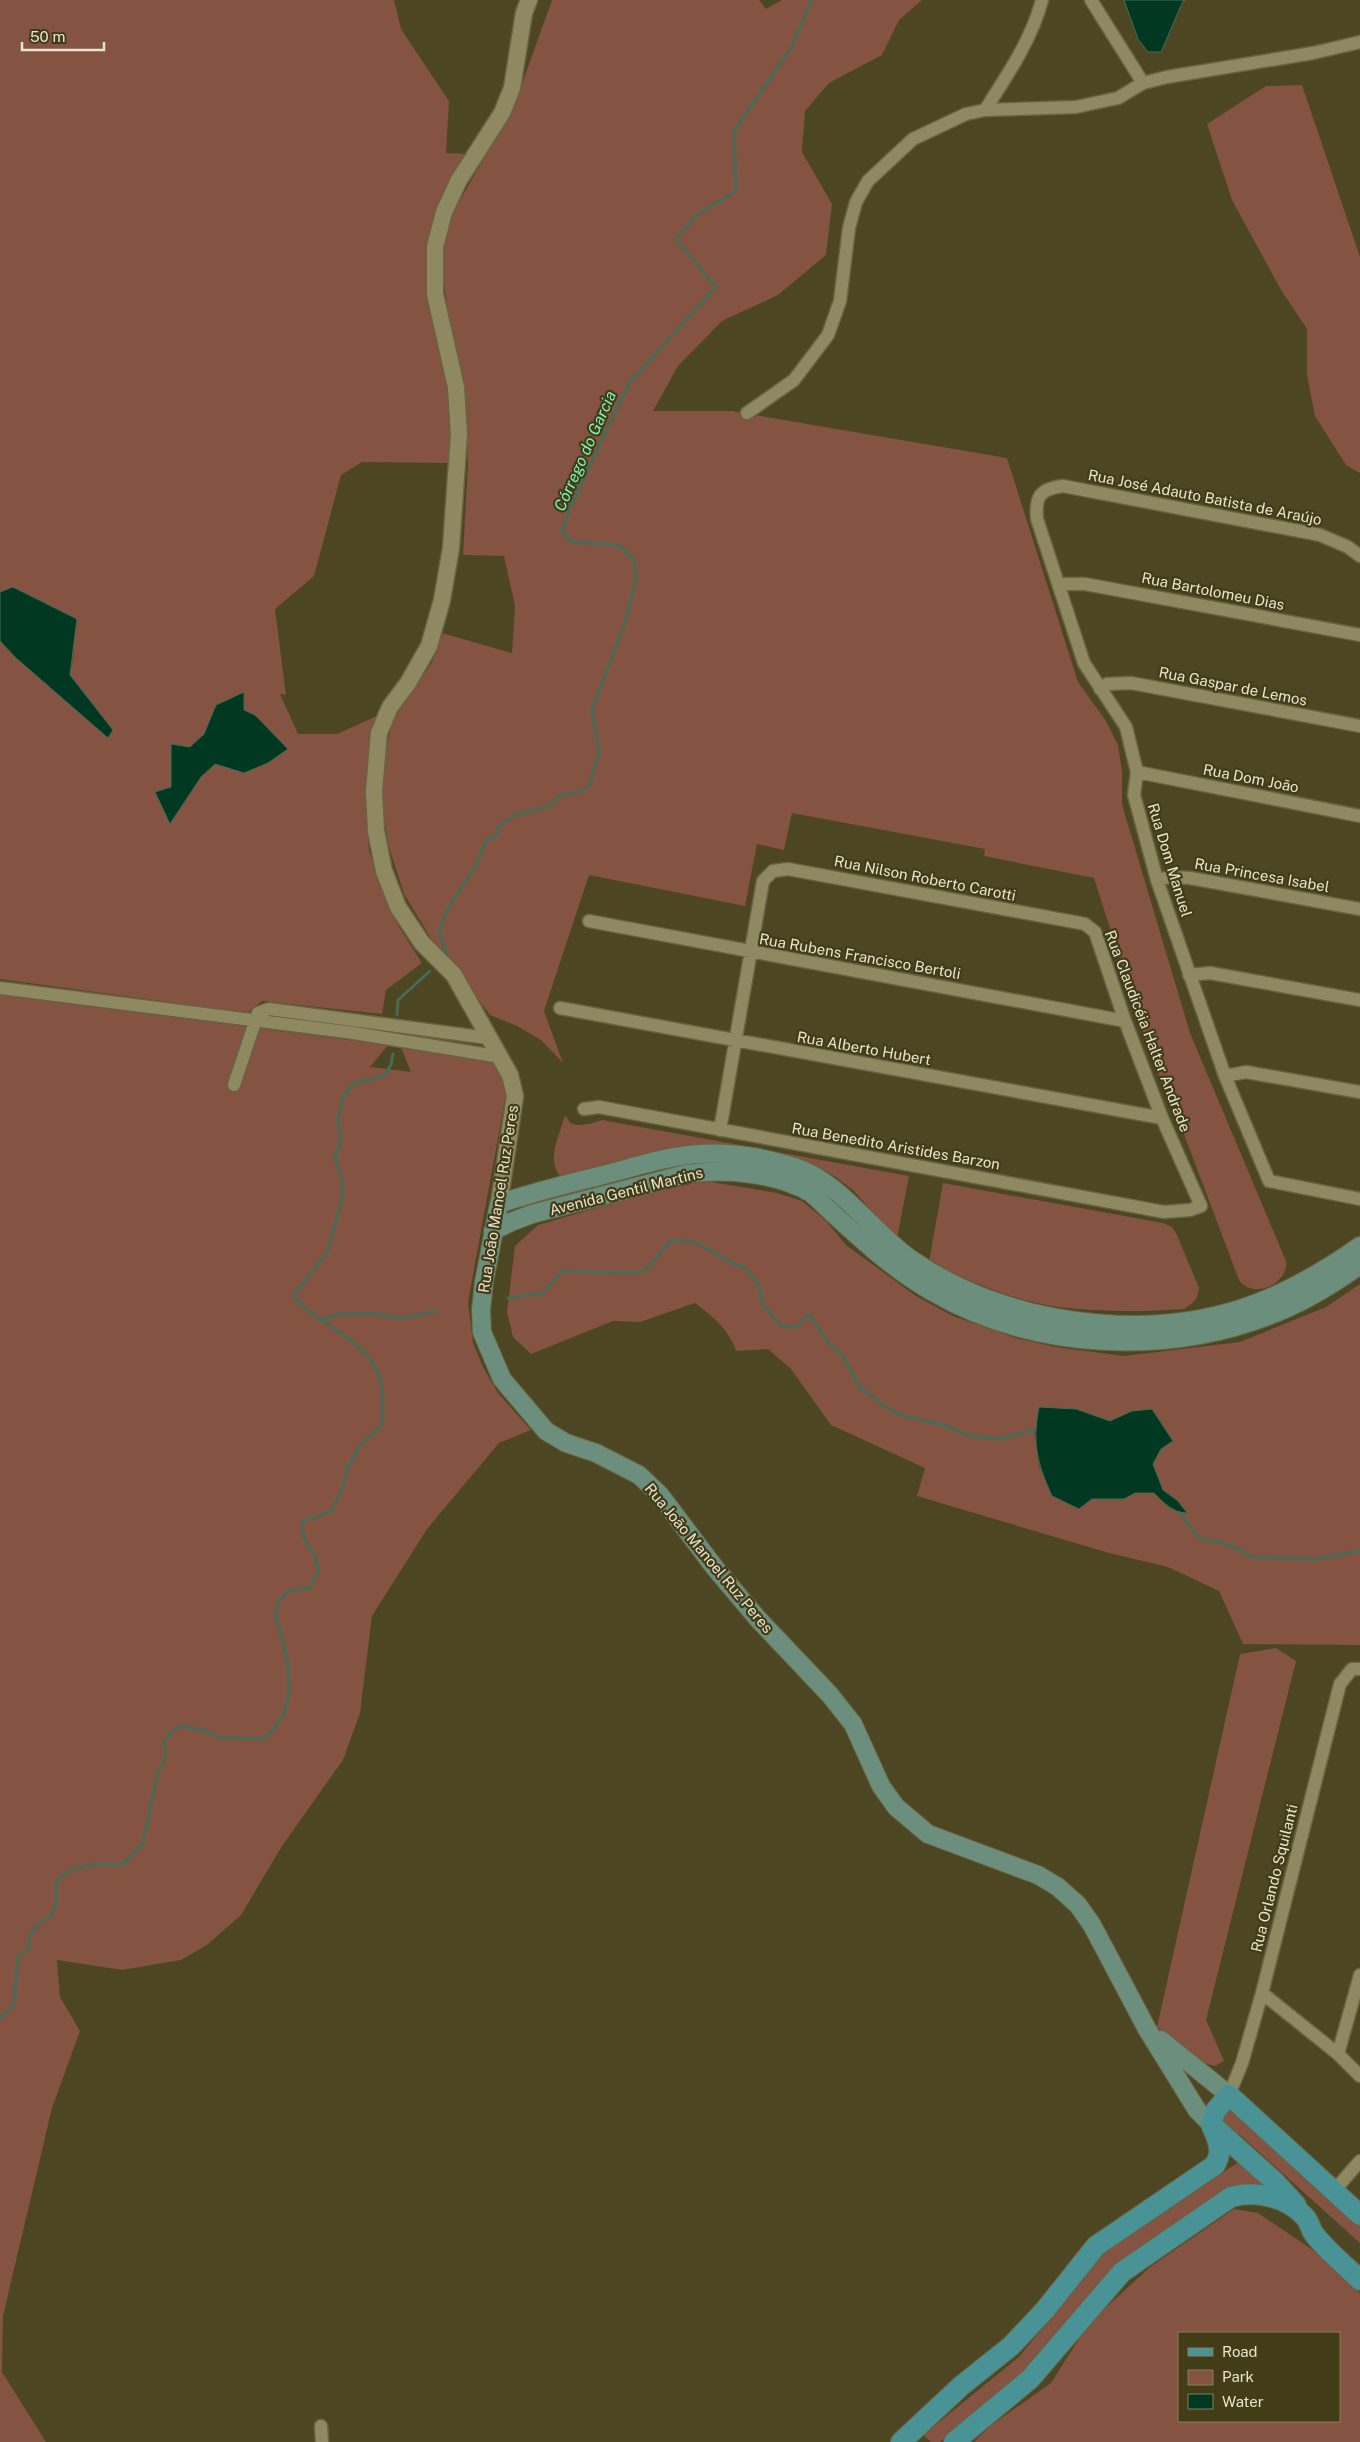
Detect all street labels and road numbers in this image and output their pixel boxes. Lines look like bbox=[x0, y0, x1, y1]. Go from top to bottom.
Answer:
street label: Rua José Adauto Batista de Araújo bbox=[1087, 466, 1323, 528]
street label: Rua Bartolomeu Dias bbox=[1140, 569, 1286, 613]
street label: Rua Gaspar de Lemos bbox=[1157, 663, 1309, 709]
street label: Rua Dom João bbox=[1202, 760, 1300, 796]
street label: Rua Dom Manuel bbox=[1145, 801, 1195, 919]
street label: Rua Nilson Roberto Carotti bbox=[833, 852, 1017, 904]
street label: Rua Princesa Isabel bbox=[1193, 855, 1331, 895]
street label: Rua Claudicéia Halter Andrade bbox=[1102, 928, 1194, 1134]
street label: Rua Rubens Francisco Bertoli bbox=[758, 930, 962, 982]
street label: Rua Alberto Hubert bbox=[796, 1028, 932, 1068]
street label: Rua João Manoel Ruz Peres bbox=[475, 1104, 521, 1294]
street label: Rua Benedito Aristides Barzon bbox=[791, 1119, 1001, 1173]
street label: Avenida Gentil Martins bbox=[548, 1164, 704, 1218]
street label: Rua João Manoel Ruz Peres bbox=[641, 1480, 777, 1636]
street label: Rua Orlando Squilanti bbox=[1247, 1802, 1301, 1954]

